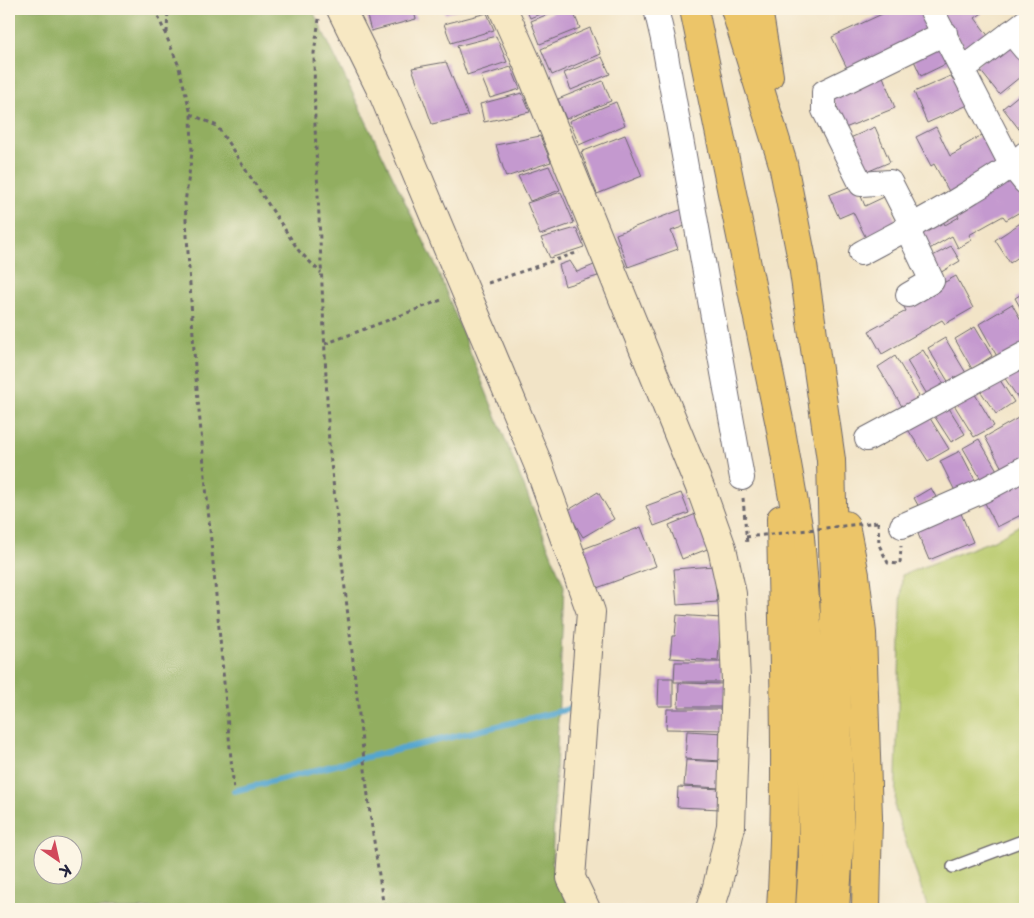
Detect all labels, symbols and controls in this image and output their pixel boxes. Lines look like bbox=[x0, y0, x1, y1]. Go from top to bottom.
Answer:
north arrow bbox=[32, 836, 82, 886]
text: K bbox=[55, 860, 76, 883]

